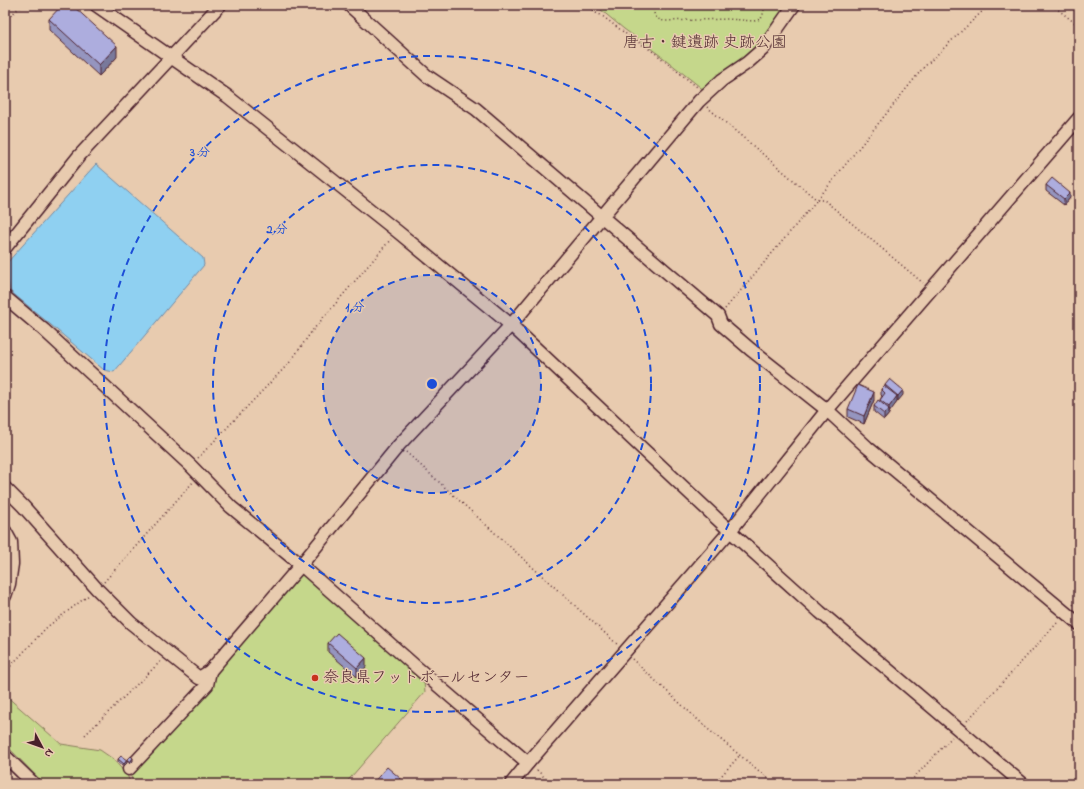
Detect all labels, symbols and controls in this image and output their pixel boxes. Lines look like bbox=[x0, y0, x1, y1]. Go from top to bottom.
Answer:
park label: 唐古・鍵遺跡 史跡公園 bbox=[623, 31, 787, 55]
text: 3 分 bbox=[189, 144, 210, 162]
text: 2 分 bbox=[266, 221, 287, 239]
text: 1 分 bbox=[346, 299, 364, 317]
centre of rings bbox=[425, 377, 439, 391]
place label: 奈良県フットボールセンター bbox=[323, 666, 529, 690]
marker: 奈良県フットボールセンター bbox=[310, 673, 320, 683]
north arrow bbox=[22, 727, 62, 767]
text: N bbox=[40, 745, 57, 761]

